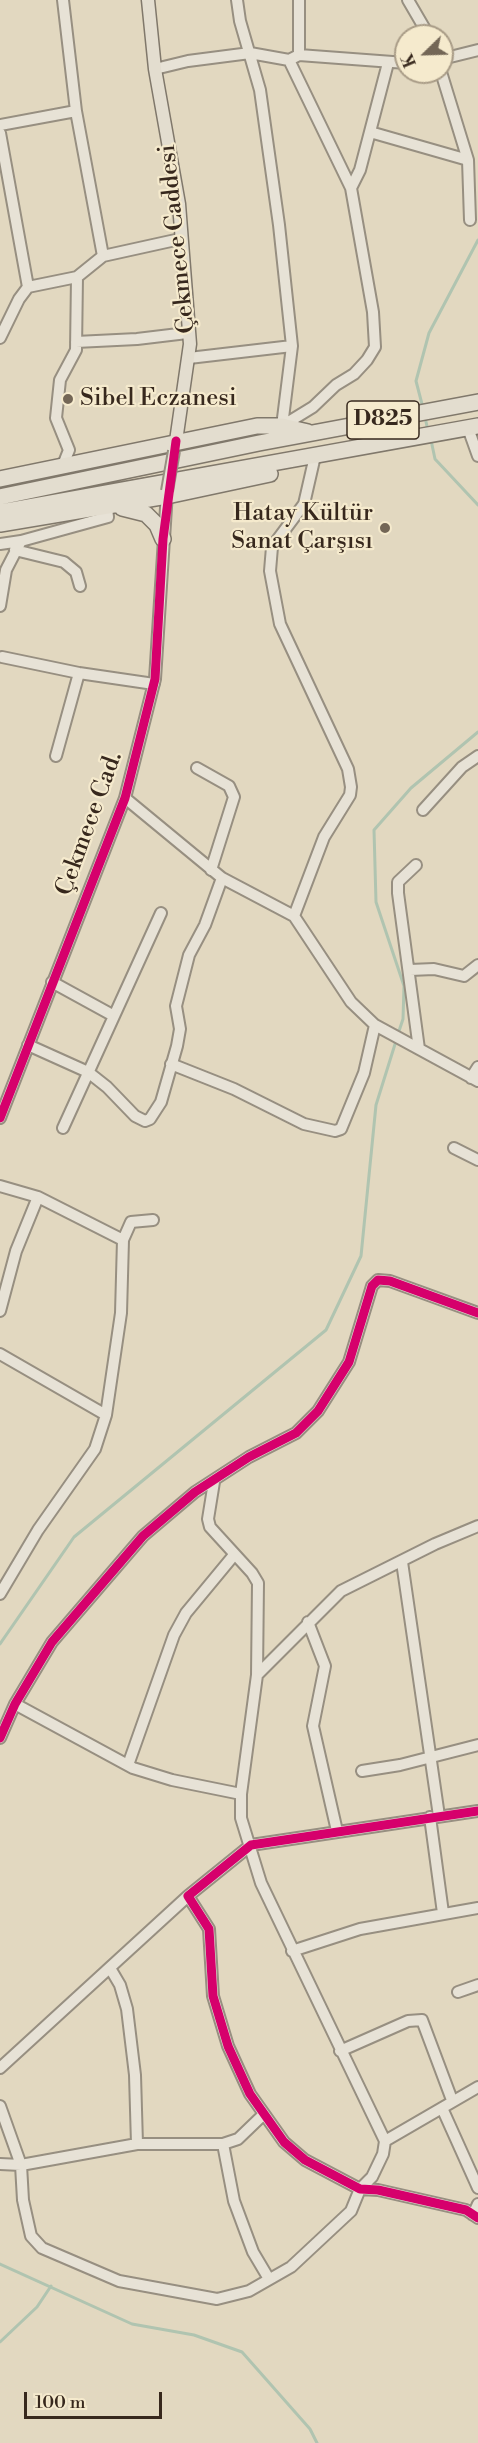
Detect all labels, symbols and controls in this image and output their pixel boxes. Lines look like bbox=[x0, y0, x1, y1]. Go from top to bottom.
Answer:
north arrow bbox=[394, 24, 454, 84]
text: K bbox=[398, 50, 421, 70]
street label: Çekmece Caddesi bbox=[154, 143, 202, 335]
place label: Sibel Eczanesi bbox=[80, 385, 237, 413]
marker: Sibel Eczanesi bbox=[61, 392, 75, 406]
road number: D825 bbox=[347, 401, 419, 439]
place label: Hatay Kültür Sanat Çarşısı bbox=[231, 500, 373, 556]
marker: Hatay Kültür Sanat Çarşısı bbox=[378, 521, 392, 535]
street label: Çekmece Cad. bbox=[51, 748, 129, 900]
scale bar bbox=[27, 2380, 165, 2418]
text: 100 m bbox=[35, 2391, 86, 2414]

